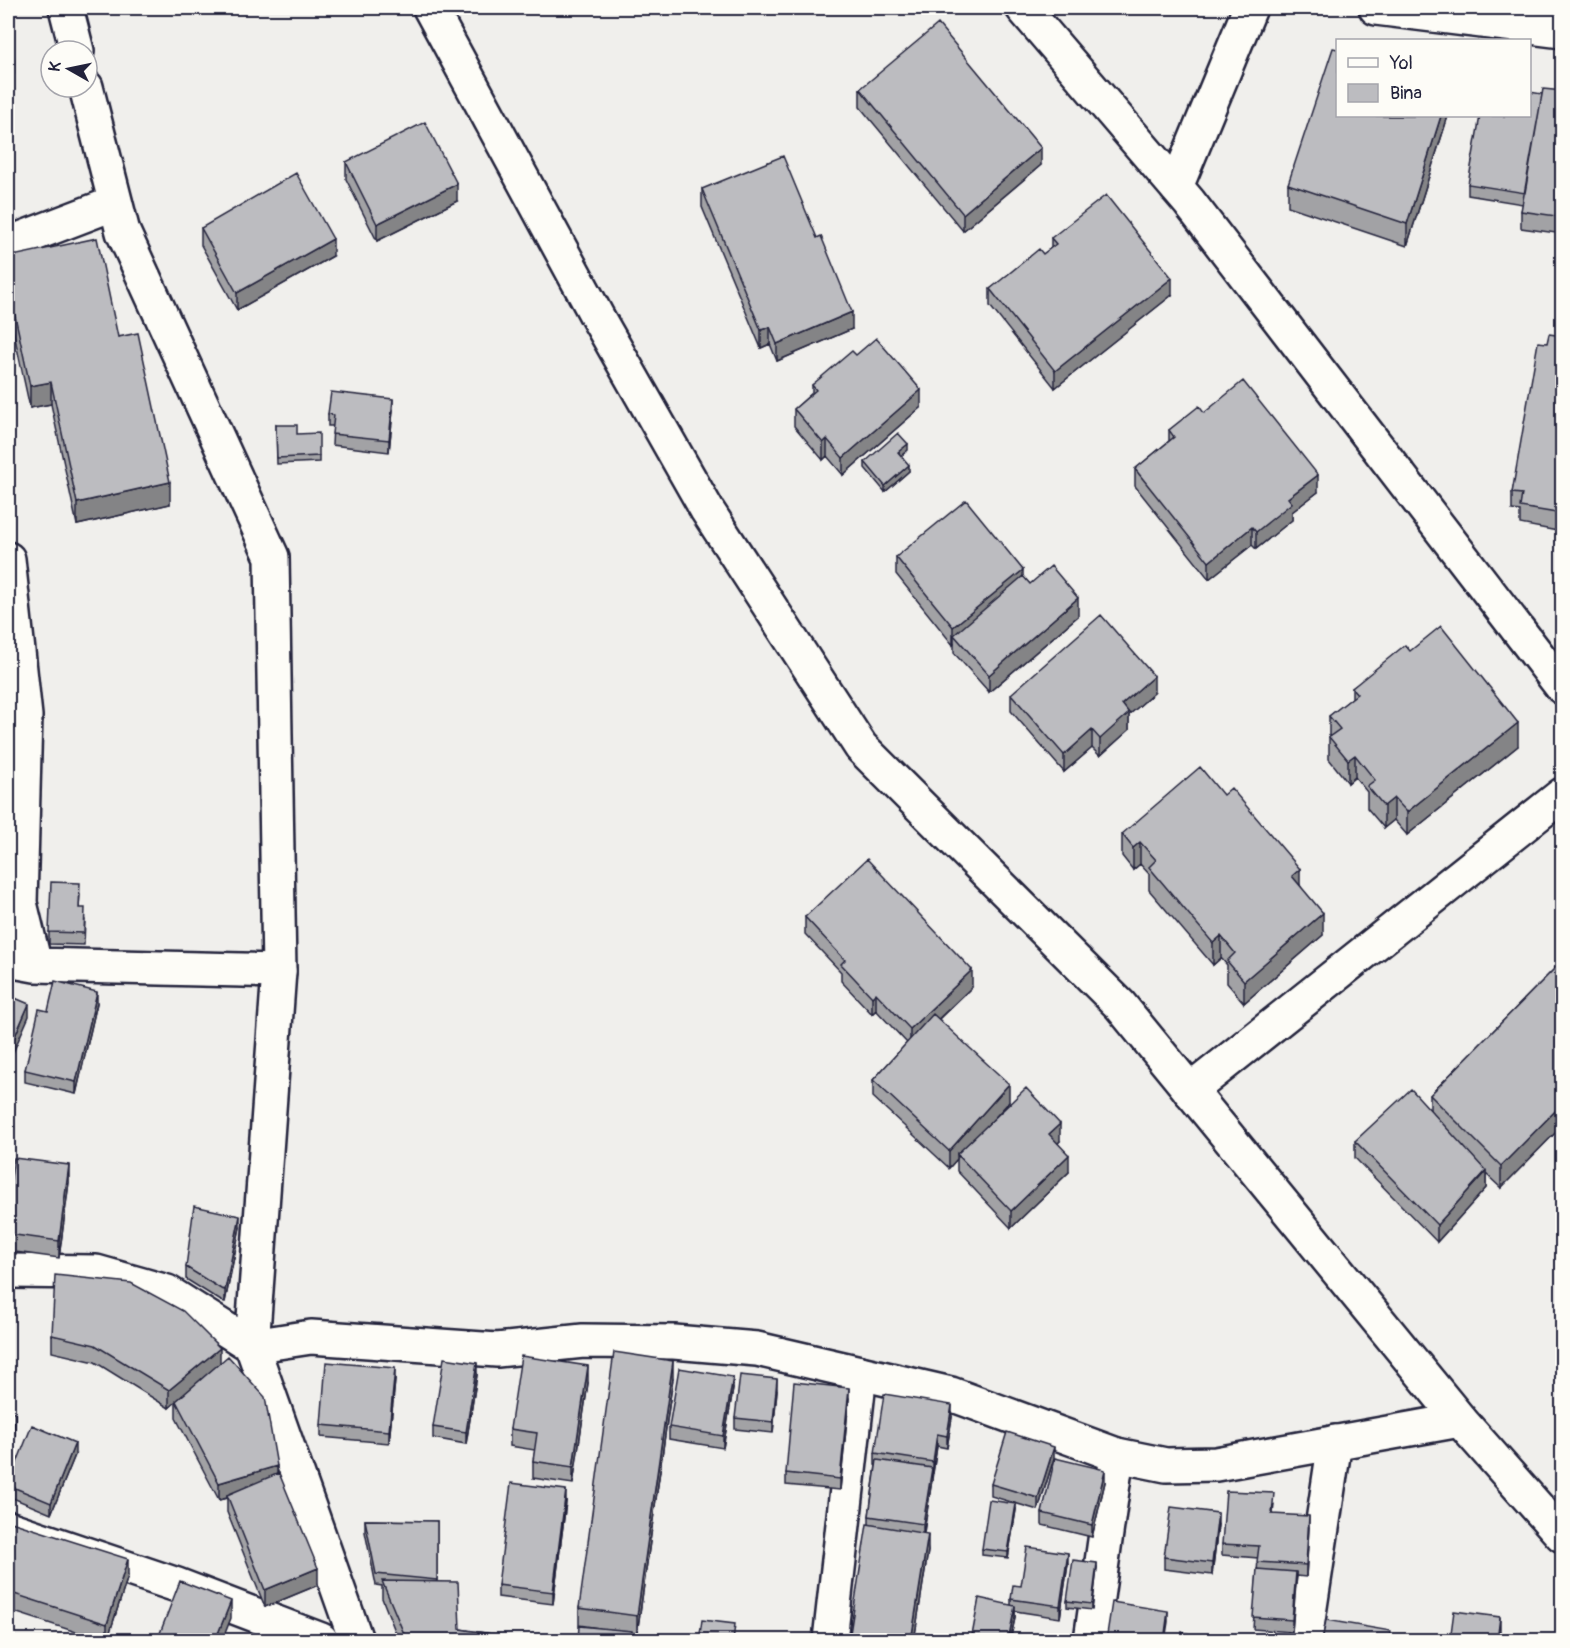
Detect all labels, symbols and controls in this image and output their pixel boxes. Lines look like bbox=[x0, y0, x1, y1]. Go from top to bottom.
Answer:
north arrow bbox=[39, 39, 99, 99]
legend bbox=[1336, 39, 1531, 117]
text: Yol bbox=[1389, 52, 1413, 75]
text: K bbox=[45, 60, 66, 73]
text: Bina bbox=[1390, 82, 1422, 105]

